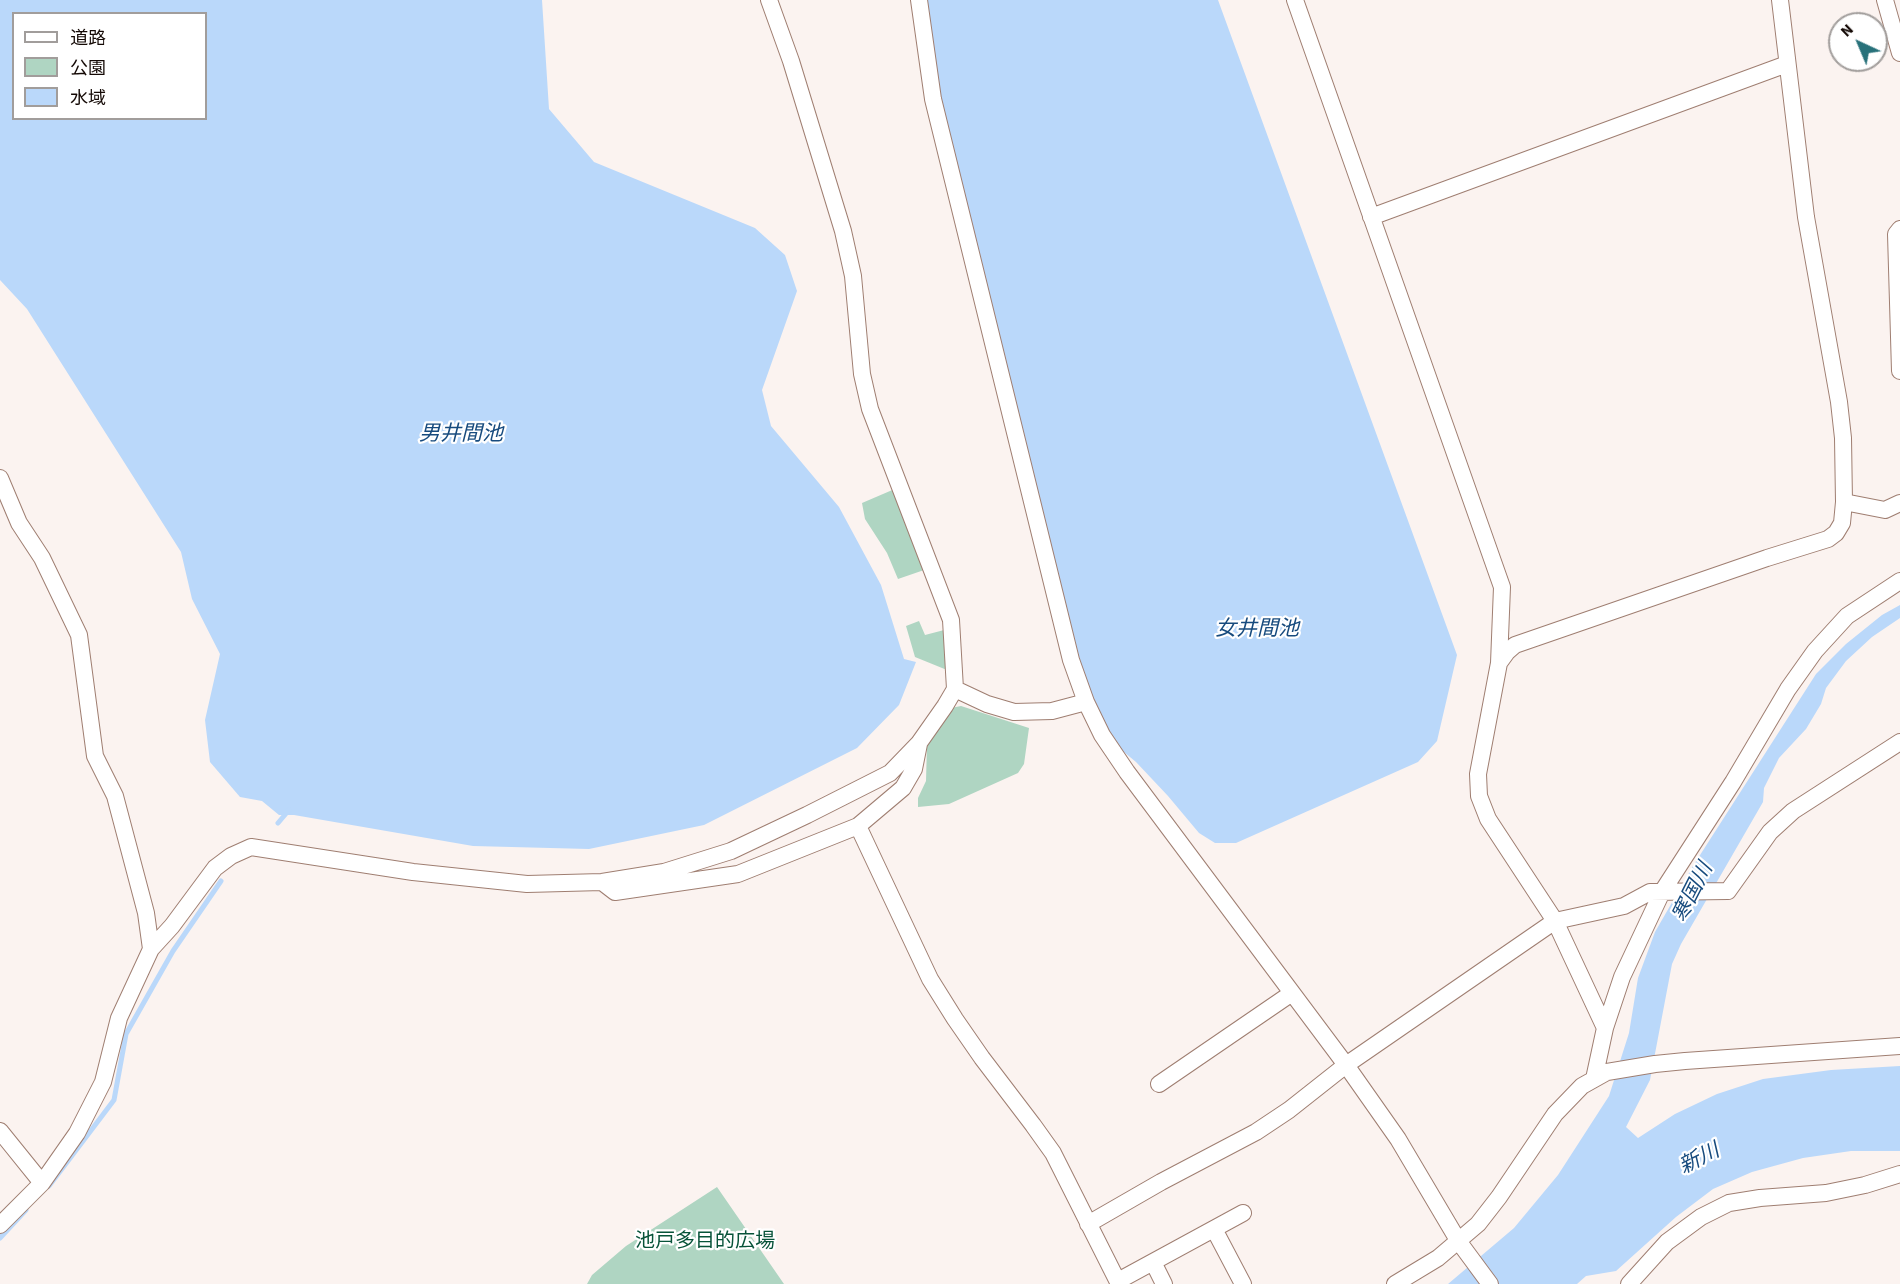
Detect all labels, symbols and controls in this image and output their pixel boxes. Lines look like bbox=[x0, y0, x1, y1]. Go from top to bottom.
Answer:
legend bbox=[12, 12, 207, 120]
north arrow bbox=[1828, 12, 1888, 72]
text: N bbox=[1835, 19, 1858, 42]
text: 道路 bbox=[70, 26, 106, 51]
text: 公園 bbox=[70, 56, 106, 81]
text: 水域 bbox=[70, 86, 106, 111]
water label: 男井間池 bbox=[419, 422, 503, 448]
water label: 女井間池 bbox=[1215, 617, 1299, 643]
water label: 寒国川 bbox=[1668, 859, 1720, 927]
water label: 新川 bbox=[1676, 1139, 1724, 1181]
park label: 池戸多目的広場 bbox=[635, 1231, 775, 1255]

